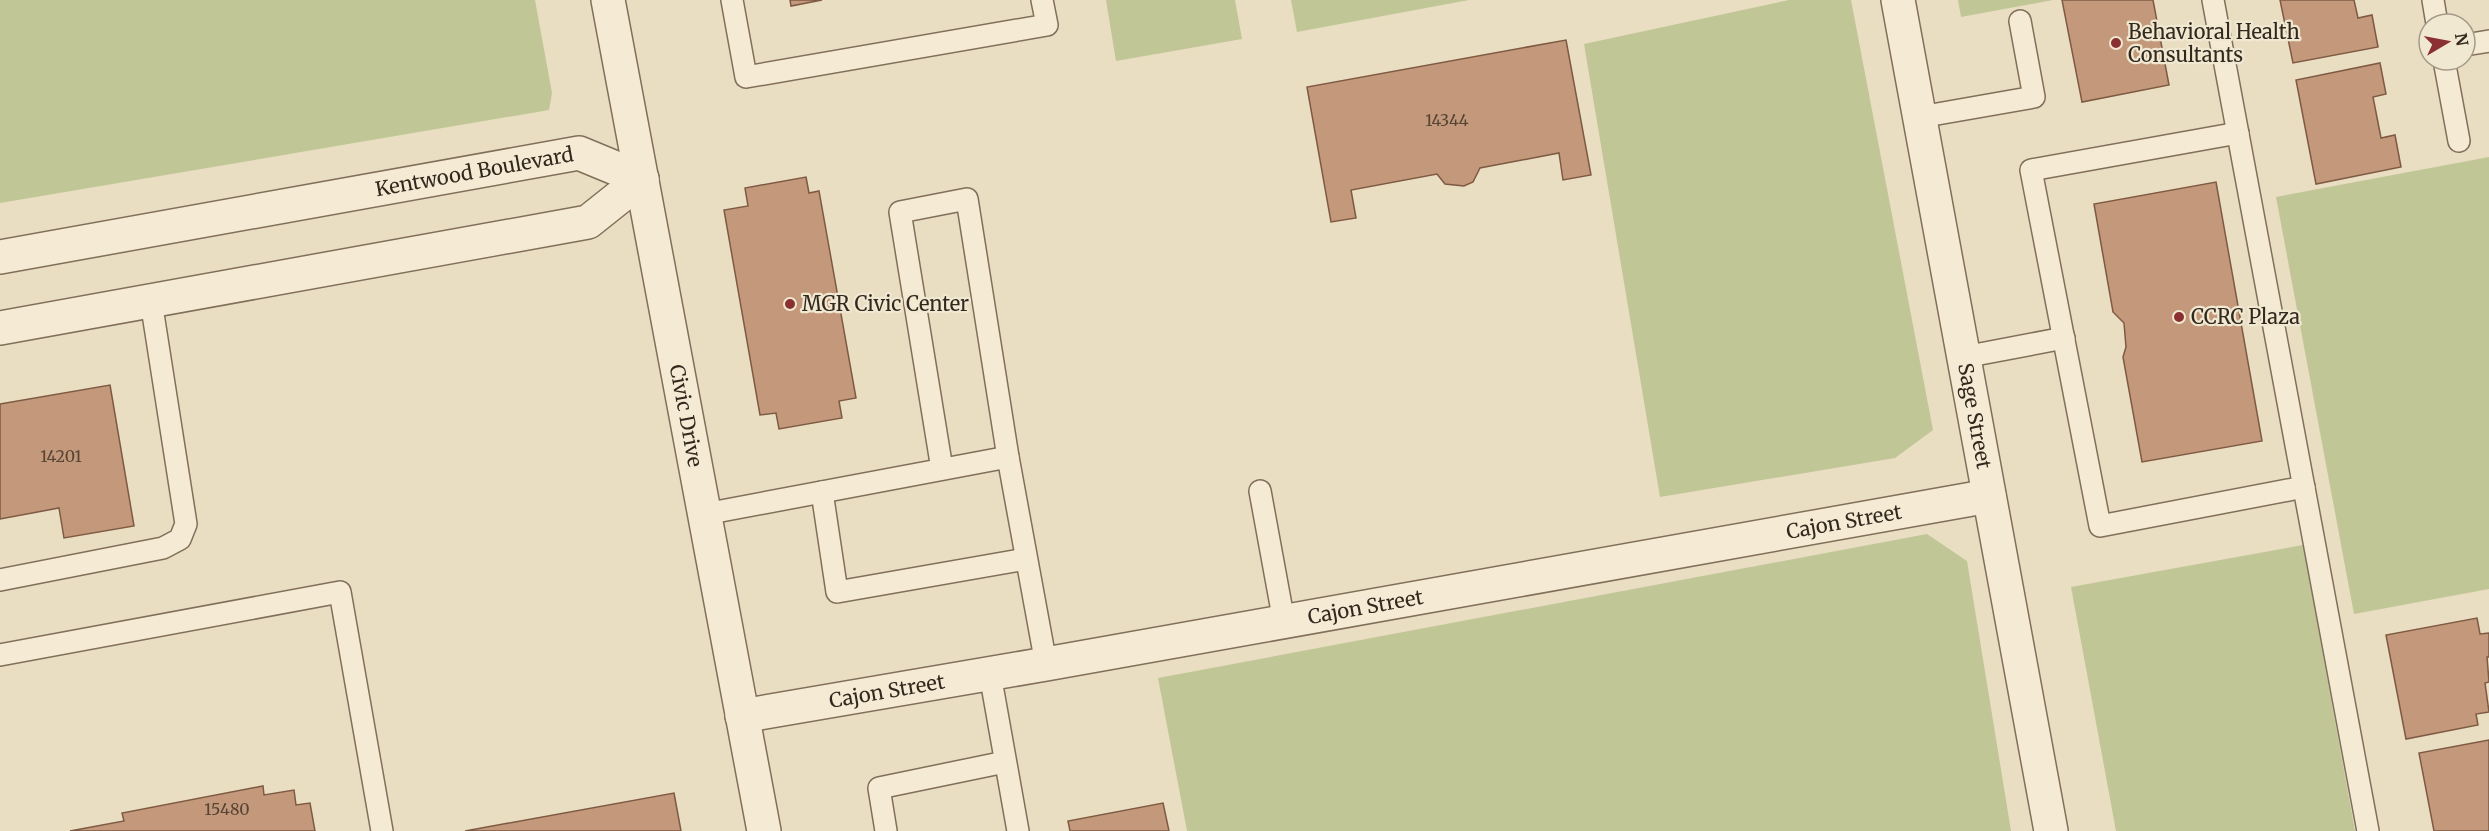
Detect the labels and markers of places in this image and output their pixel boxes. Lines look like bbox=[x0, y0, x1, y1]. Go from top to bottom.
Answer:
place label: Behavioral Health Consultants bbox=[2128, 19, 2300, 67]
marker: Behavioral Health Consultants bbox=[2109, 36, 2123, 50]
place label: MGR Civic Center bbox=[802, 291, 969, 316]
marker: MGR Civic Center bbox=[783, 297, 797, 311]
place label: CCRC Plaza bbox=[2191, 304, 2300, 329]
marker: CCRC Plaza bbox=[2172, 310, 2186, 324]

